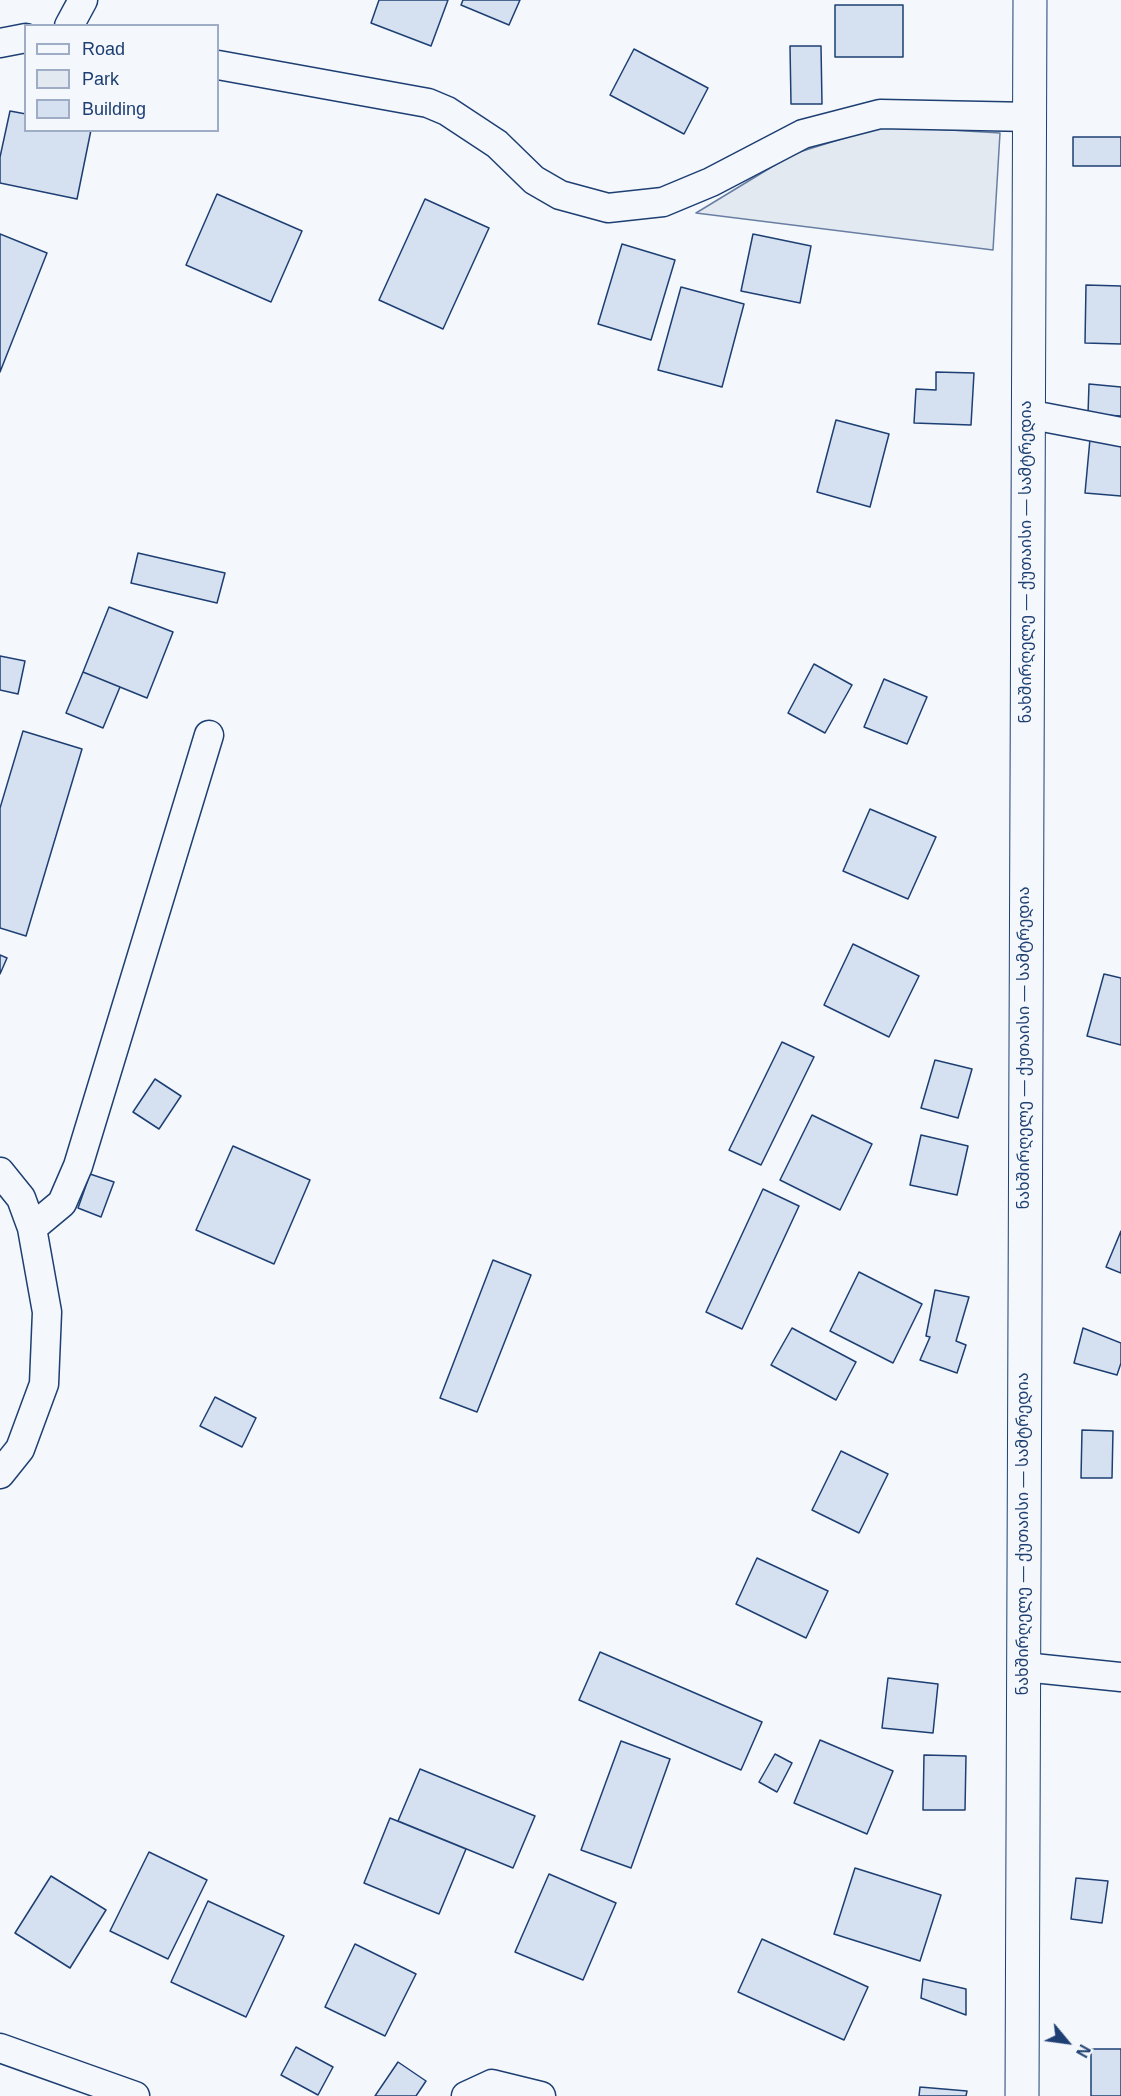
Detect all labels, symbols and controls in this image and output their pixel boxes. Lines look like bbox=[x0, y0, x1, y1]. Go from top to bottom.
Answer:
legend bbox=[24, 24, 219, 132]
text: Road bbox=[82, 39, 125, 59]
text: Park bbox=[82, 69, 119, 89]
text: Building bbox=[82, 99, 146, 119]
street label: ნახშირღელე — ქუთაისი — სამტრედია bbox=[1017, 401, 1037, 723]
street label: ნახშირღელე — ქუთაისი — სამტრედია bbox=[1015, 887, 1035, 1209]
street label: ნახშირღელე — ქუთაისი — სამტრედია bbox=[1014, 1373, 1034, 1695]
north arrow bbox=[1037, 2012, 1097, 2072]
text: N bbox=[1073, 2042, 1093, 2060]

